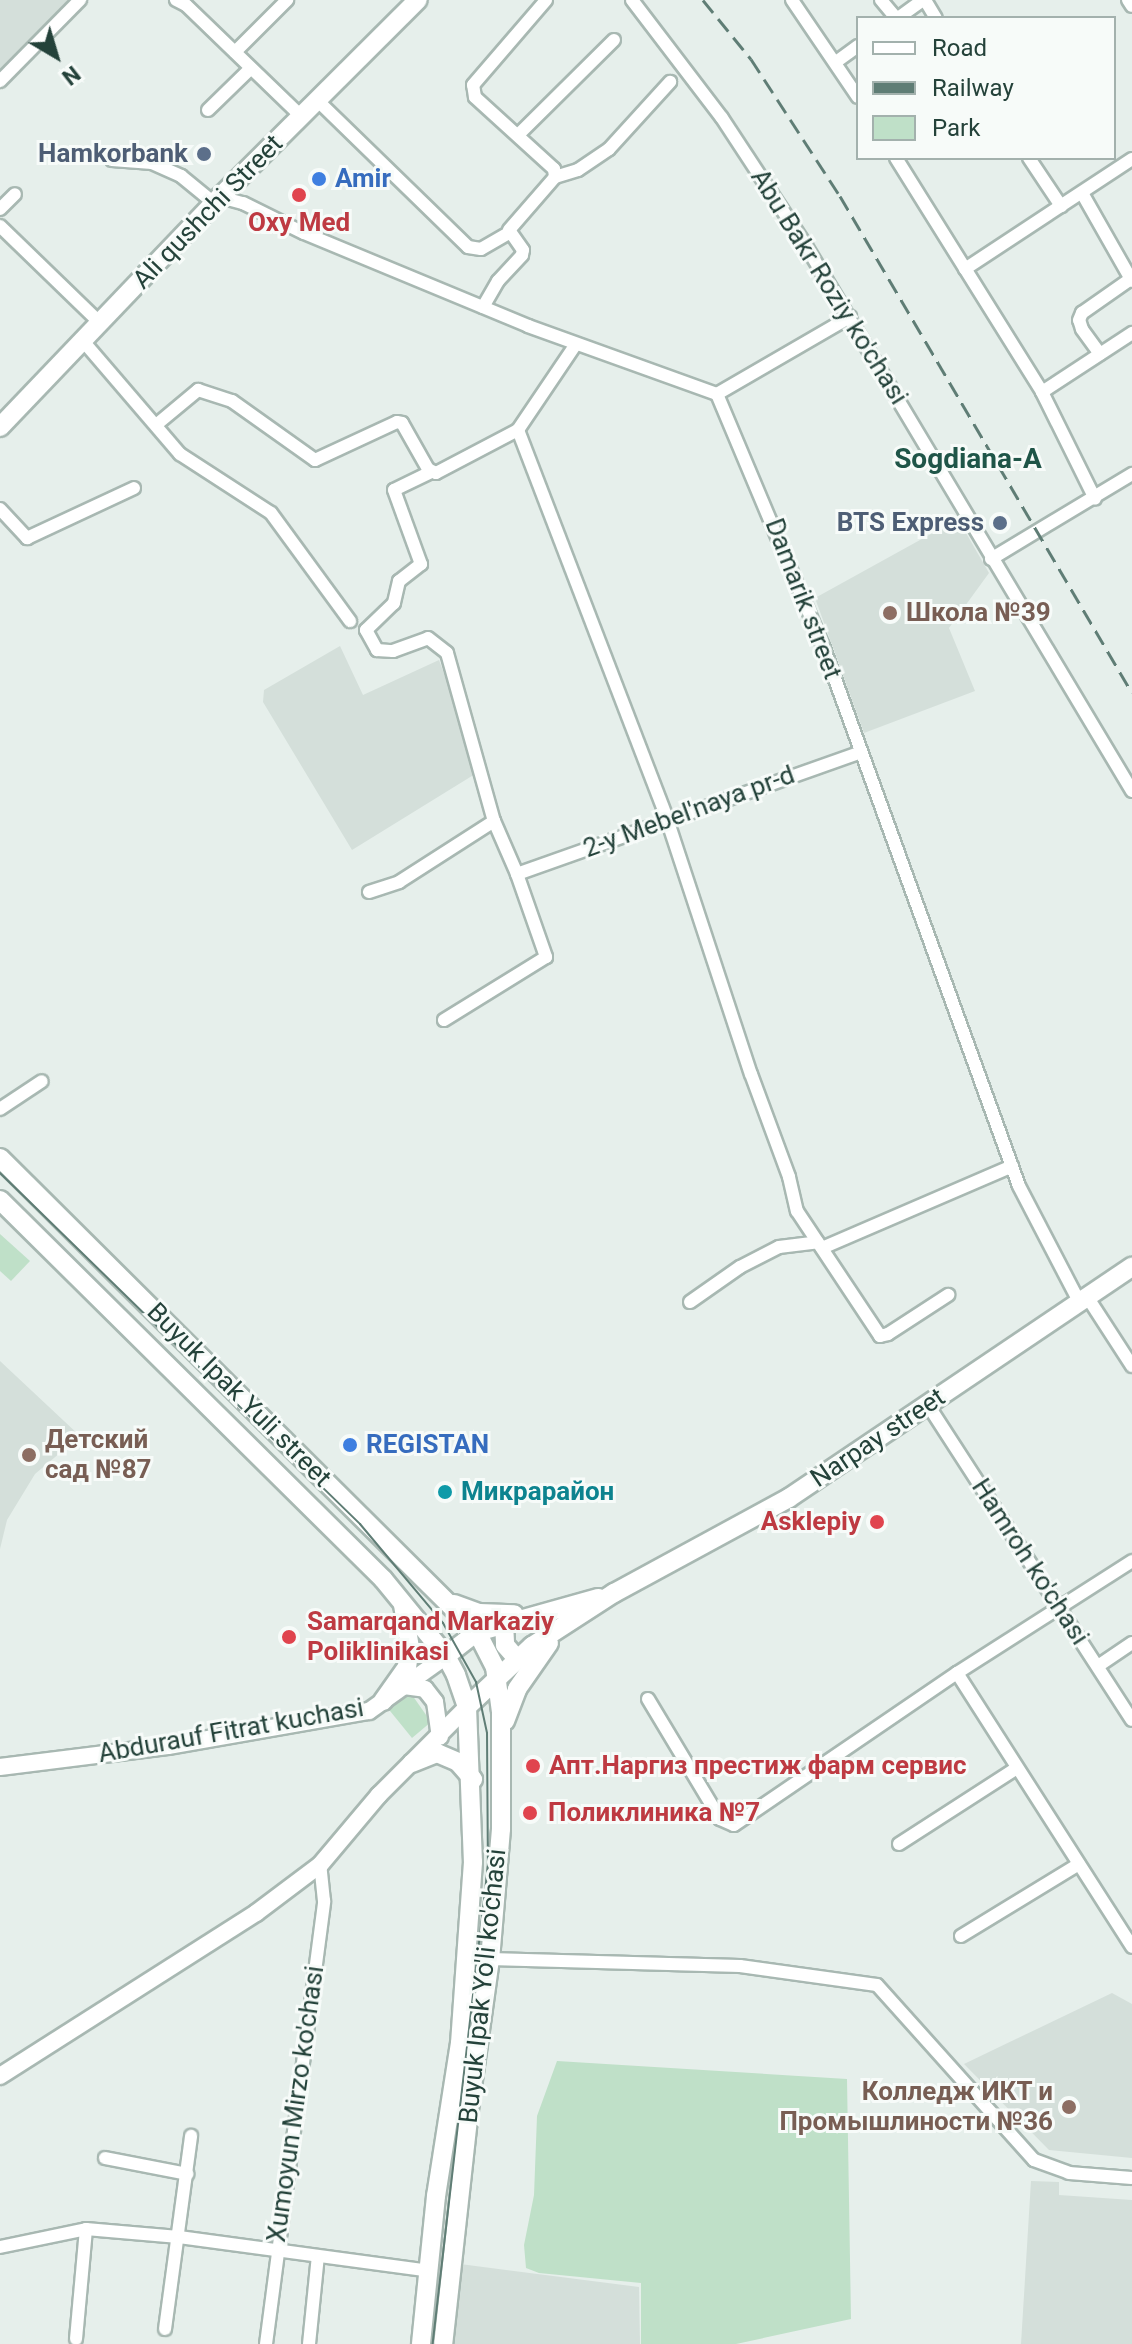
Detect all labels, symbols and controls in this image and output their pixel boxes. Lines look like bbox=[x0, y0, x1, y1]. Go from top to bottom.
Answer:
north arrow bbox=[16, 16, 96, 96]
legend bbox=[856, 16, 1116, 160]
text: Road bbox=[932, 34, 987, 62]
text: N bbox=[57, 61, 85, 90]
text: Railway bbox=[932, 74, 1014, 102]
text: Park bbox=[932, 114, 980, 142]
street label: Ali qushchi Street bbox=[127, 128, 289, 296]
place label: Hamkorbank bbox=[38, 138, 188, 170]
marker: Hamkorbank bbox=[195, 145, 213, 163]
place label: Amir bbox=[335, 163, 391, 195]
street label: Abu Bakr Roziy ko'chasi bbox=[744, 164, 914, 410]
marker: Amir bbox=[310, 170, 328, 188]
marker: Oxy Med bbox=[290, 186, 308, 204]
place label: Oxy Med bbox=[248, 207, 350, 239]
district label: Sogdiana-А bbox=[894, 442, 1042, 476]
place label: BTS Express bbox=[837, 507, 984, 539]
street label: Damarik street bbox=[758, 514, 848, 684]
marker: BTS Express bbox=[991, 514, 1009, 532]
place label: Школа №39 bbox=[906, 597, 1051, 629]
marker: Школа №39 bbox=[881, 604, 899, 622]
street label: 2-y Mebel'naya pr-d bbox=[579, 759, 799, 865]
street label: Buyuk Ipak Yuli street bbox=[141, 1297, 337, 1493]
street label: Narpay street bbox=[805, 1382, 951, 1494]
place label: Детский сад №87 bbox=[45, 1424, 152, 1486]
place label: REGISTAN bbox=[366, 1429, 489, 1461]
marker: REGISTAN bbox=[341, 1436, 359, 1454]
marker: Детский сад №87 bbox=[20, 1446, 38, 1464]
street label: Hamroh ko'chasi bbox=[965, 1473, 1095, 1651]
place label: Микрарайон bbox=[461, 1476, 614, 1508]
marker: Микрарайон bbox=[436, 1483, 454, 1501]
place label: Asklepiy bbox=[761, 1506, 861, 1538]
marker: Asklepiy bbox=[868, 1513, 886, 1531]
place label: Samarqand Markaziy Poliklinikasi bbox=[307, 1606, 554, 1668]
marker: Samarqand Markaziy Poliklinikasi bbox=[278, 1626, 300, 1648]
street label: Abdurauf Fitrat kuchasi bbox=[96, 1692, 366, 1770]
place label: Апт.Наргиз престиж фарм сервис bbox=[549, 1750, 967, 1782]
marker: Апт.Наргиз престиж фарм сервис bbox=[524, 1757, 542, 1775]
place label: Поликлиника №7 bbox=[548, 1797, 760, 1829]
marker: Поликлиника №7 bbox=[519, 1802, 541, 1824]
street label: Buyuk Ipak Yo'li ko'chasi bbox=[453, 1847, 513, 2125]
street label: Xumoyun Mirzo ko'chasi bbox=[261, 1964, 331, 2244]
place label: Колледж ИКТ и Промышлиности №36 bbox=[779, 2076, 1053, 2138]
marker: Колледж ИКТ и Промышлиности №36 bbox=[1060, 2098, 1078, 2116]

